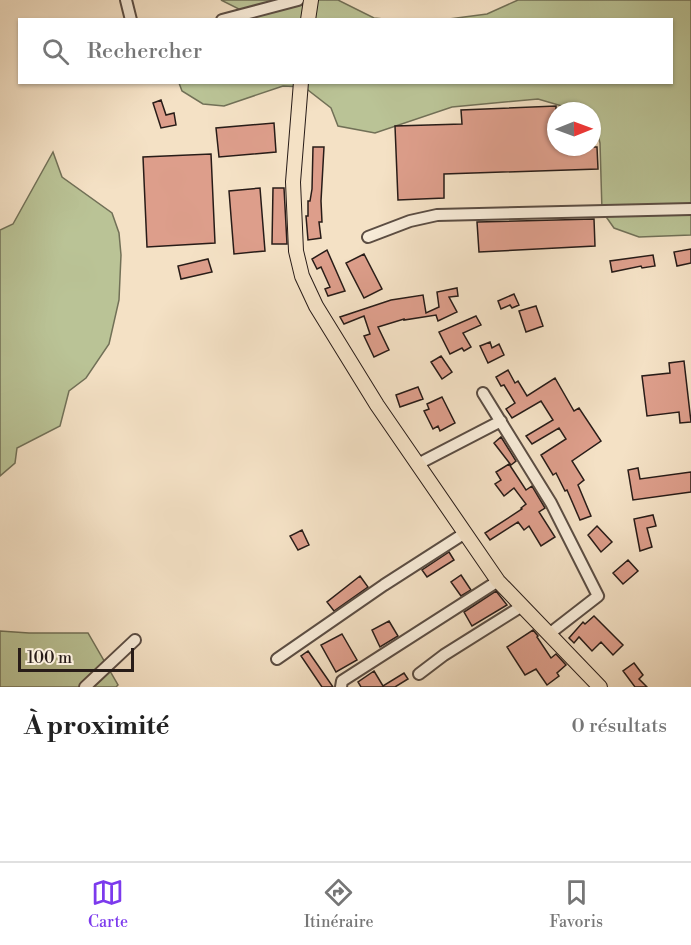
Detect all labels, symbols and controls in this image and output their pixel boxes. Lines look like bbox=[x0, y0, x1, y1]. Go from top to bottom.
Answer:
search box bbox=[18, 18, 673, 84]
icon: search bbox=[39, 35, 72, 68]
text: Rechercher bbox=[87, 38, 202, 65]
north arrow bbox=[547, 102, 601, 156]
scale bar bbox=[18, 645, 134, 672]
text: 100 m bbox=[27, 648, 72, 668]
text: À proximité bbox=[24, 710, 169, 742]
text: 0 résultats bbox=[572, 714, 667, 739]
tab: Carte bbox=[88, 876, 128, 932]
tab: Itinéraire bbox=[304, 876, 374, 932]
tab: Favoris bbox=[549, 876, 603, 932]

